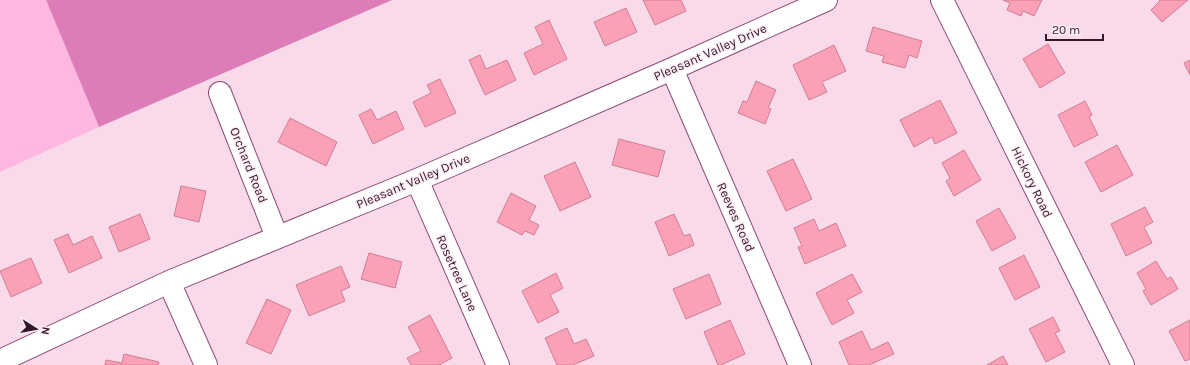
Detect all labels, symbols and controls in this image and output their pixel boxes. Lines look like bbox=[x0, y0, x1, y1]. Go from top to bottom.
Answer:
scale bar bbox=[1046, 16, 1103, 42]
street label: Pleasant Valley Drive bbox=[651, 20, 769, 84]
text: 20 m bbox=[1052, 23, 1080, 37]
street label: Orchard Road bbox=[227, 125, 271, 205]
street label: Hickory Road bbox=[1008, 144, 1056, 220]
street label: Pleasant Valley Drive bbox=[354, 150, 472, 212]
street label: Reeves Road bbox=[714, 180, 758, 254]
street label: Rosetree Lane bbox=[433, 232, 481, 314]
north arrow bbox=[16, 309, 56, 349]
text: N bbox=[38, 326, 52, 336]

